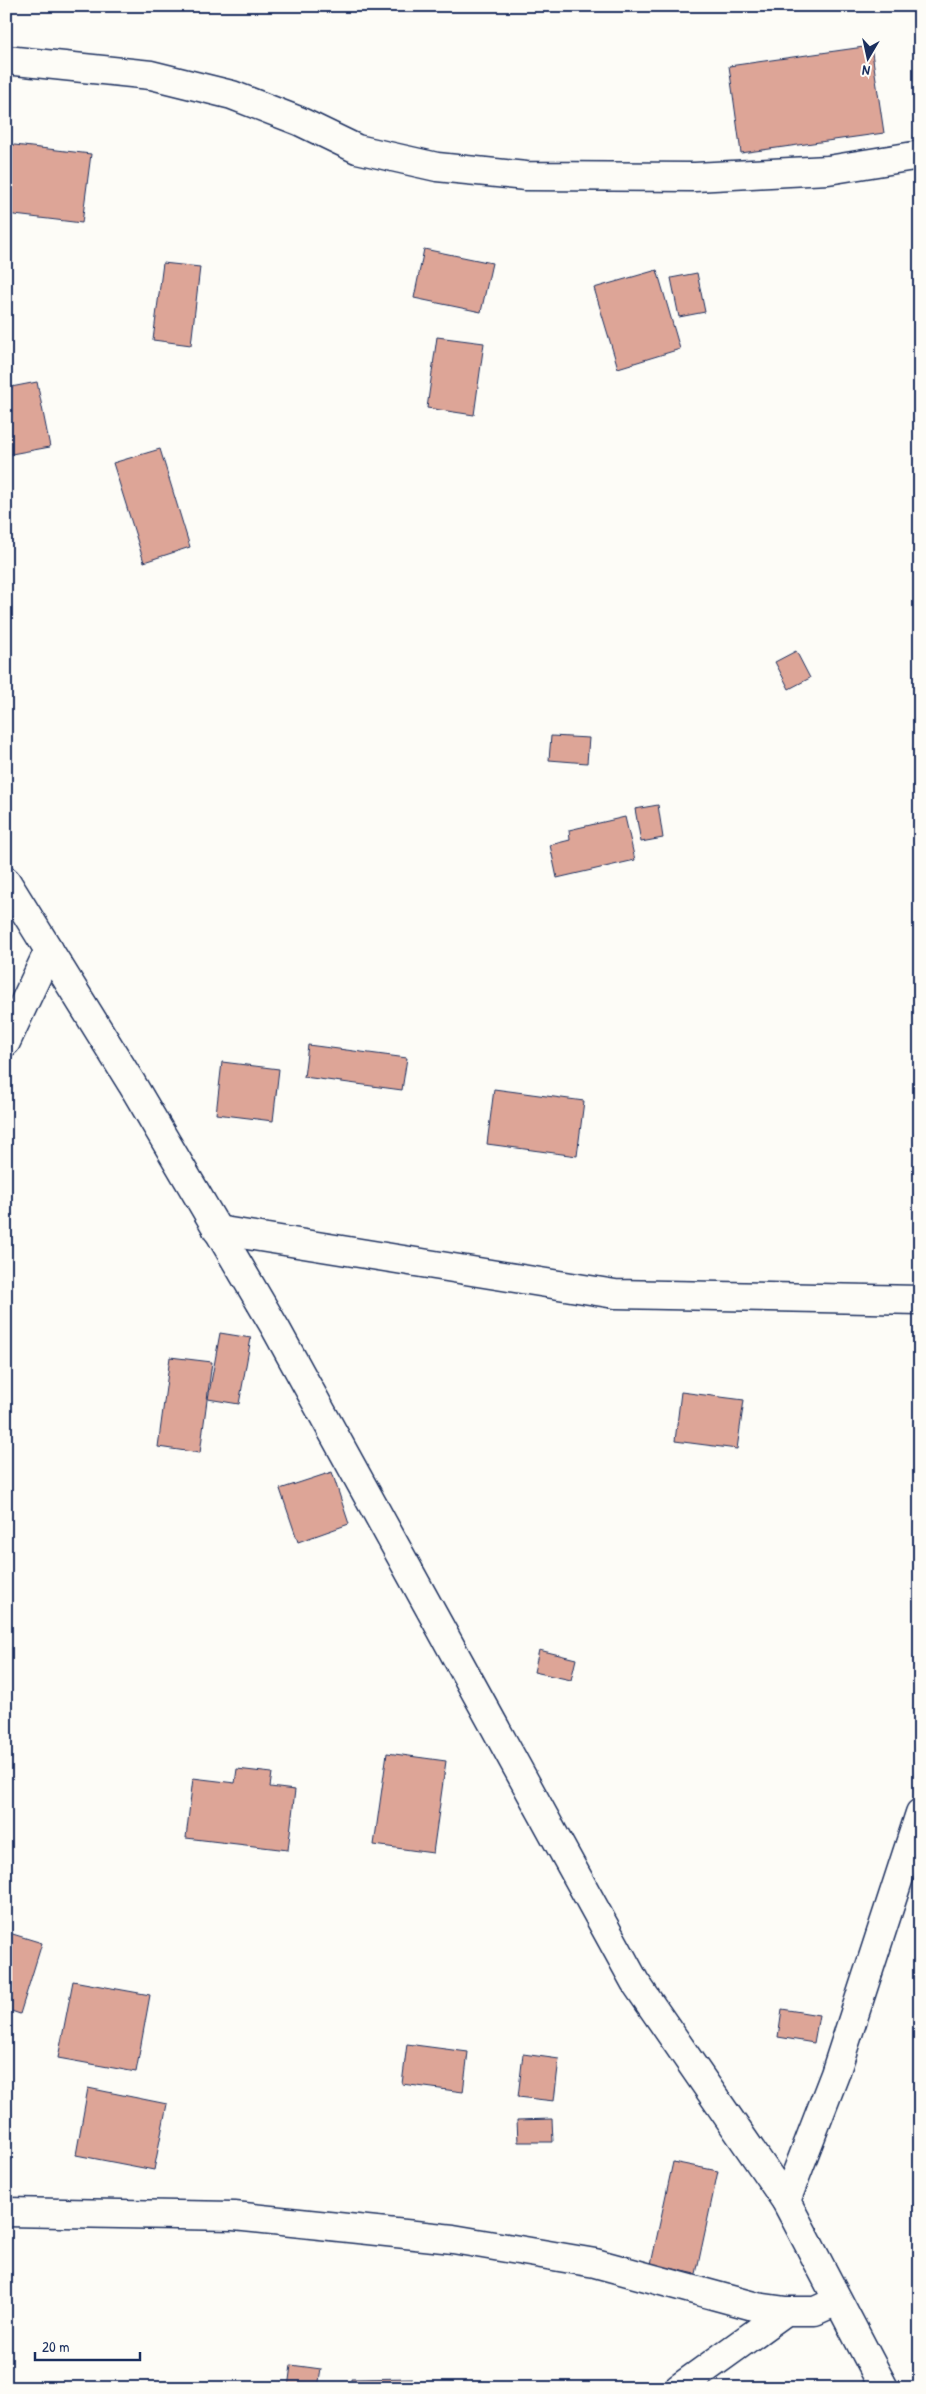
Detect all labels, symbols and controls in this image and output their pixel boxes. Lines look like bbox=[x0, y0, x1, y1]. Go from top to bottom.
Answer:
north arrow bbox=[844, 32, 894, 82]
text: N bbox=[860, 61, 871, 81]
scale bar bbox=[35, 2329, 140, 2361]
text: 20 m bbox=[42, 2336, 69, 2357]

